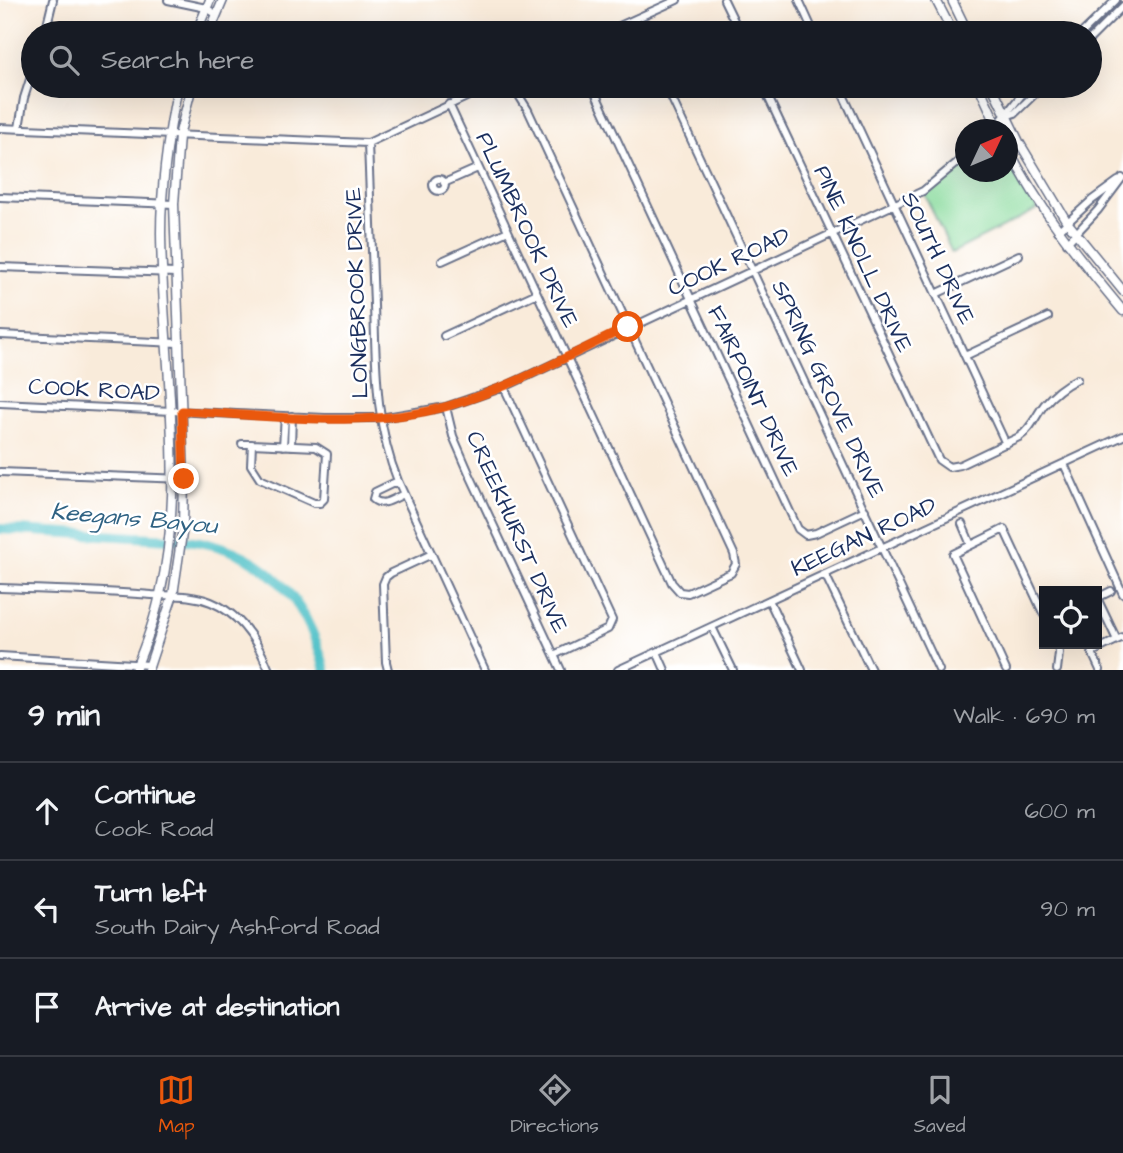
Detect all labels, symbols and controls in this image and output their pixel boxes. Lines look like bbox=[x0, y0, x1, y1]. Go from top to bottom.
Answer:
search box bbox=[21, 21, 1102, 98]
icon: search bbox=[45, 41, 83, 79]
text: Search here bbox=[101, 42, 254, 78]
north arrow bbox=[955, 119, 1018, 182]
street label: PLUMBROOK DRIVE bbox=[468, 127, 586, 333]
street label: PINE KNOLL DRIVE bbox=[806, 160, 921, 358]
street label: SOUTH DRIVE bbox=[893, 186, 983, 330]
street label: LONGBROOK DRIVE bbox=[337, 187, 377, 399]
street label: COOK ROAD bbox=[663, 220, 796, 304]
street label: SPRING GROVE DRIVE bbox=[763, 275, 893, 503]
street label: FAIRPOINT DRIVE bbox=[699, 300, 807, 482]
route start bbox=[612, 311, 643, 342]
street label: COOK ROAD bbox=[27, 371, 161, 409]
street label: CREEKHURST DRIVE bbox=[458, 426, 576, 639]
route end bbox=[168, 463, 199, 494]
street label: KEEGAN ROAD bbox=[786, 489, 942, 585]
water label: Keegans Bayou bbox=[49, 495, 220, 544]
map controls bbox=[1039, 586, 1102, 649]
button: locate bbox=[1039, 586, 1102, 649]
text: 9 min bbox=[28, 695, 100, 737]
text: Walk · 690 m bbox=[953, 700, 1095, 732]
text: Continue bbox=[95, 777, 196, 813]
icon: ahead bbox=[28, 792, 66, 830]
text: 600 m bbox=[1024, 795, 1095, 827]
text: Cook Road bbox=[95, 813, 213, 845]
text: Turn left bbox=[95, 875, 206, 911]
icon: left bbox=[28, 890, 66, 928]
text: 90 m bbox=[1040, 893, 1095, 925]
text: South Dairy Ashford Road bbox=[95, 911, 380, 943]
icon: arrive bbox=[28, 988, 66, 1026]
text: Arrive at destination bbox=[95, 989, 340, 1025]
tab: Map bbox=[157, 1071, 195, 1140]
tab: Directions bbox=[510, 1071, 599, 1140]
tab: Saved bbox=[914, 1071, 965, 1140]

